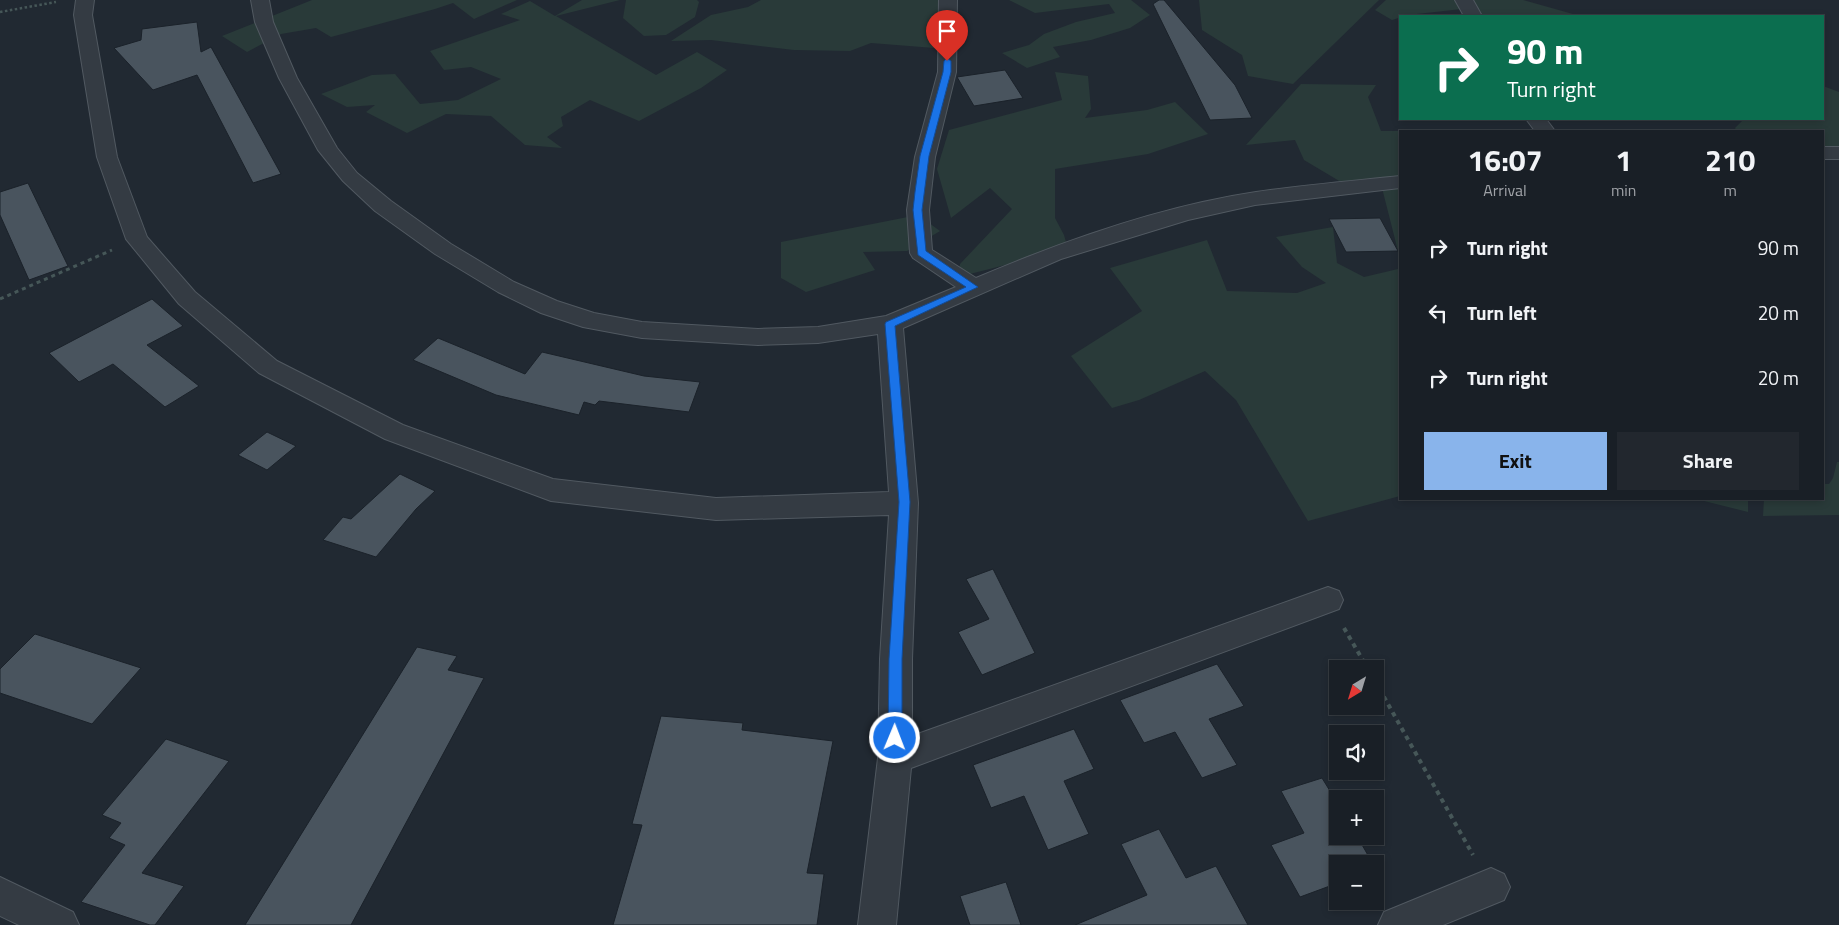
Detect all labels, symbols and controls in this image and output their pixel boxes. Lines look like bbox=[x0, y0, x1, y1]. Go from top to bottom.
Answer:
pin bbox=[926, 10, 968, 61]
icon: arrive bbox=[933, 17, 961, 45]
text: 90 m bbox=[1507, 24, 1583, 78]
icon: right bbox=[1424, 35, 1489, 100]
text: Turn right bbox=[1507, 72, 1596, 106]
text: 16:07 bbox=[1468, 137, 1542, 183]
text: 1 bbox=[1615, 137, 1632, 183]
text: 210 bbox=[1705, 137, 1755, 183]
text: Arrival bbox=[1483, 178, 1527, 202]
text: min bbox=[1611, 178, 1636, 202]
text: m bbox=[1724, 178, 1737, 202]
text: Turn right bbox=[1467, 233, 1548, 262]
text: 90 m bbox=[1758, 233, 1799, 262]
icon: right bbox=[1424, 234, 1452, 262]
text: Turn left bbox=[1467, 298, 1537, 327]
text: 20 m bbox=[1758, 298, 1799, 327]
icon: left bbox=[1424, 299, 1452, 327]
text: Turn right bbox=[1467, 363, 1548, 392]
text: 20 m bbox=[1758, 363, 1799, 392]
icon: right bbox=[1424, 364, 1452, 392]
button: Exit bbox=[1424, 432, 1607, 490]
button: Share bbox=[1617, 432, 1799, 490]
north arrow bbox=[1329, 660, 1384, 715]
map controls bbox=[1329, 660, 1384, 910]
position arrow bbox=[868, 711, 920, 763]
button: sound bbox=[1329, 725, 1384, 780]
button: + bbox=[1329, 790, 1384, 845]
button: − bbox=[1329, 855, 1384, 910]

